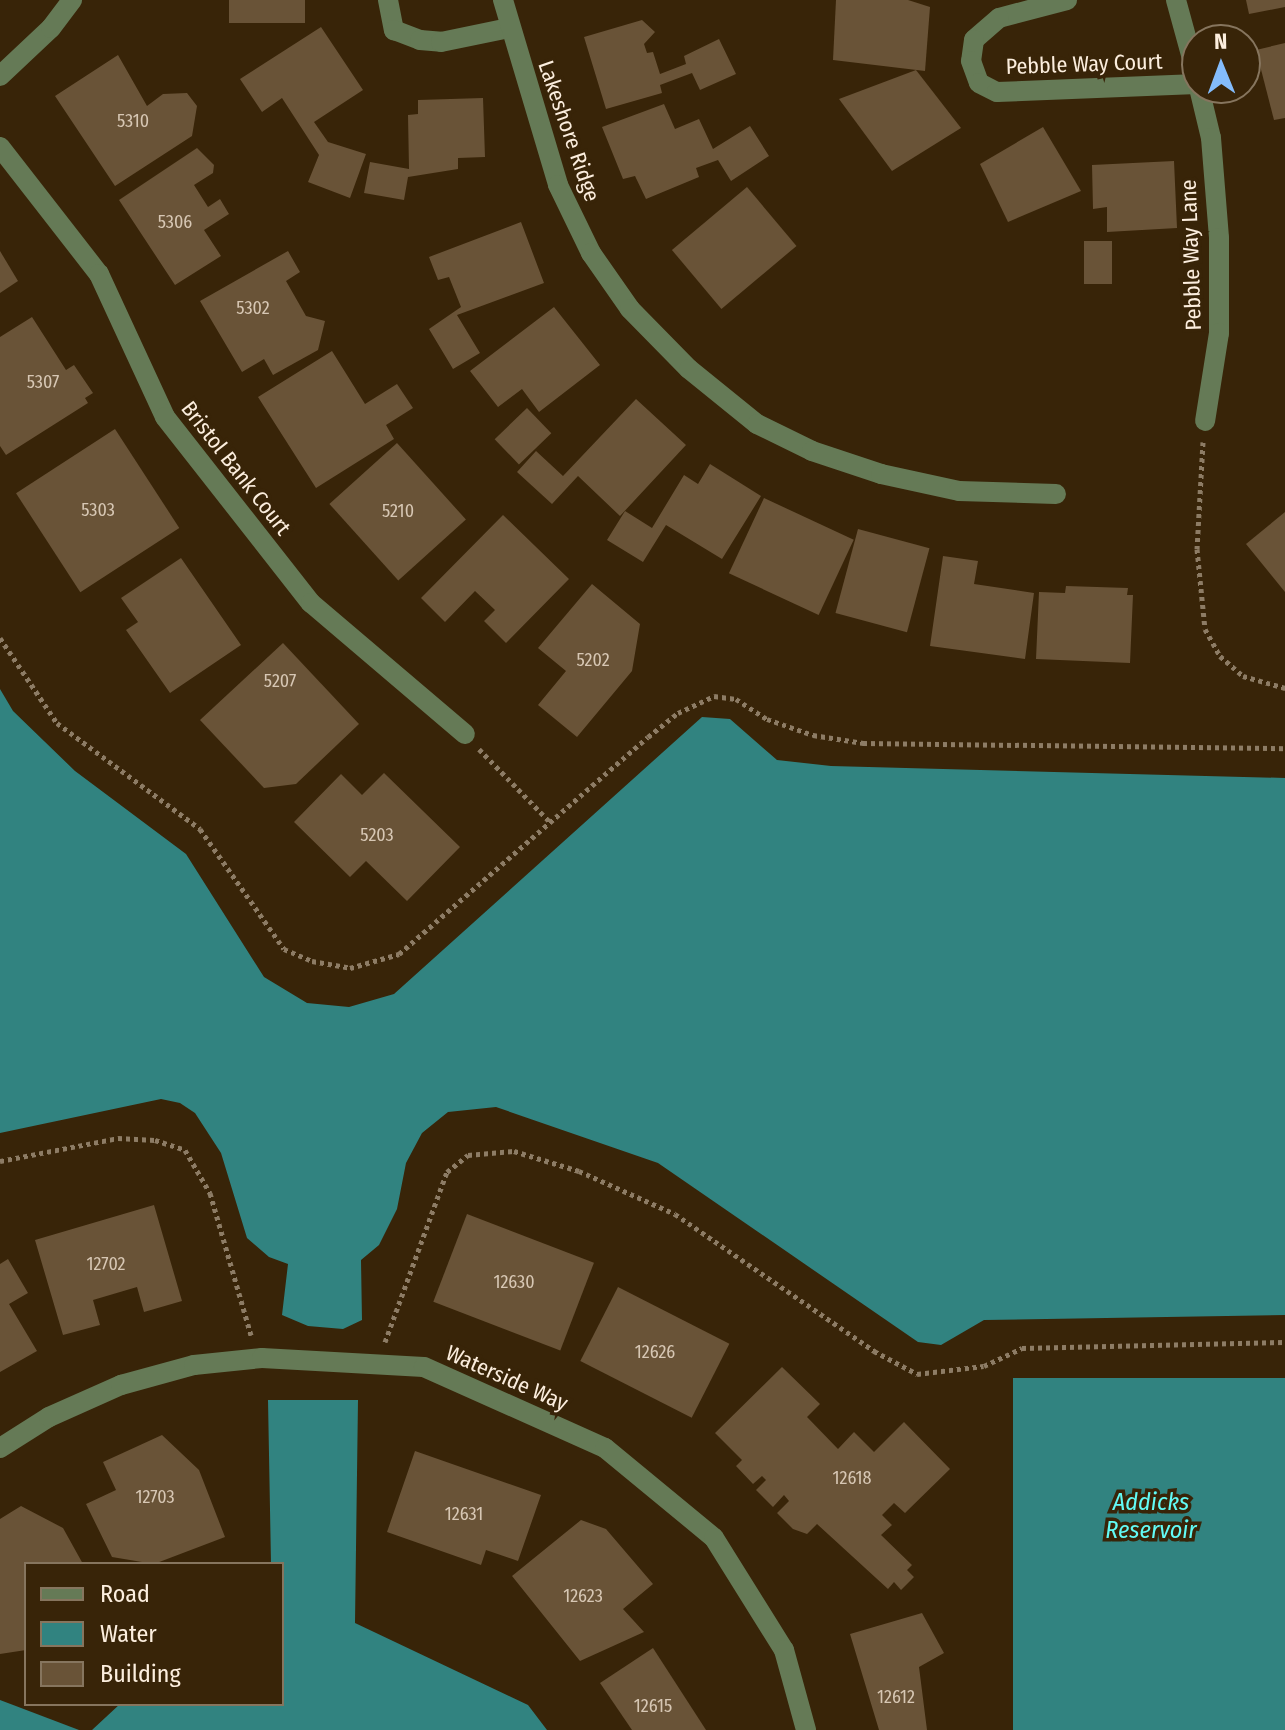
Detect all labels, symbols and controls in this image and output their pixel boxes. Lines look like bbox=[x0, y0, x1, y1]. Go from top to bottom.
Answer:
north arrow bbox=[1181, 24, 1261, 104]
text: N bbox=[1214, 28, 1227, 55]
street label: Pebble Way Court bbox=[1005, 48, 1163, 80]
street label: Lakeshore Ridge bbox=[533, 57, 605, 205]
house number: 5310 bbox=[117, 110, 149, 132]
street label: Pebble Way Lane bbox=[1175, 179, 1207, 331]
house number: 5306 bbox=[158, 211, 192, 233]
house number: 5302 bbox=[236, 297, 270, 319]
house number: 5307 bbox=[27, 371, 59, 393]
street label: Bristol Bank Court bbox=[176, 396, 296, 540]
house number: 5303 bbox=[81, 499, 115, 521]
house number: 5210 bbox=[382, 500, 414, 522]
house number: 5202 bbox=[576, 649, 610, 671]
house number: 5207 bbox=[264, 670, 296, 692]
house number: 5203 bbox=[360, 824, 394, 846]
house number: 12702 bbox=[86, 1253, 126, 1275]
house number: 12630 bbox=[493, 1271, 535, 1293]
street label: Waterside Way bbox=[442, 1339, 572, 1417]
house number: 12626 bbox=[635, 1341, 675, 1363]
house number: 12618 bbox=[832, 1467, 872, 1489]
house number: 12703 bbox=[135, 1486, 175, 1508]
water label: Addicks Reservoir bbox=[1105, 1489, 1197, 1545]
house number: 12631 bbox=[445, 1503, 483, 1525]
legend bbox=[24, 1562, 284, 1706]
text: Road bbox=[100, 1580, 150, 1608]
house number: 12623 bbox=[563, 1585, 603, 1607]
text: Water bbox=[100, 1620, 157, 1648]
text: Building bbox=[100, 1660, 181, 1688]
house number: 12612 bbox=[877, 1686, 915, 1708]
house number: 12615 bbox=[634, 1695, 672, 1717]

